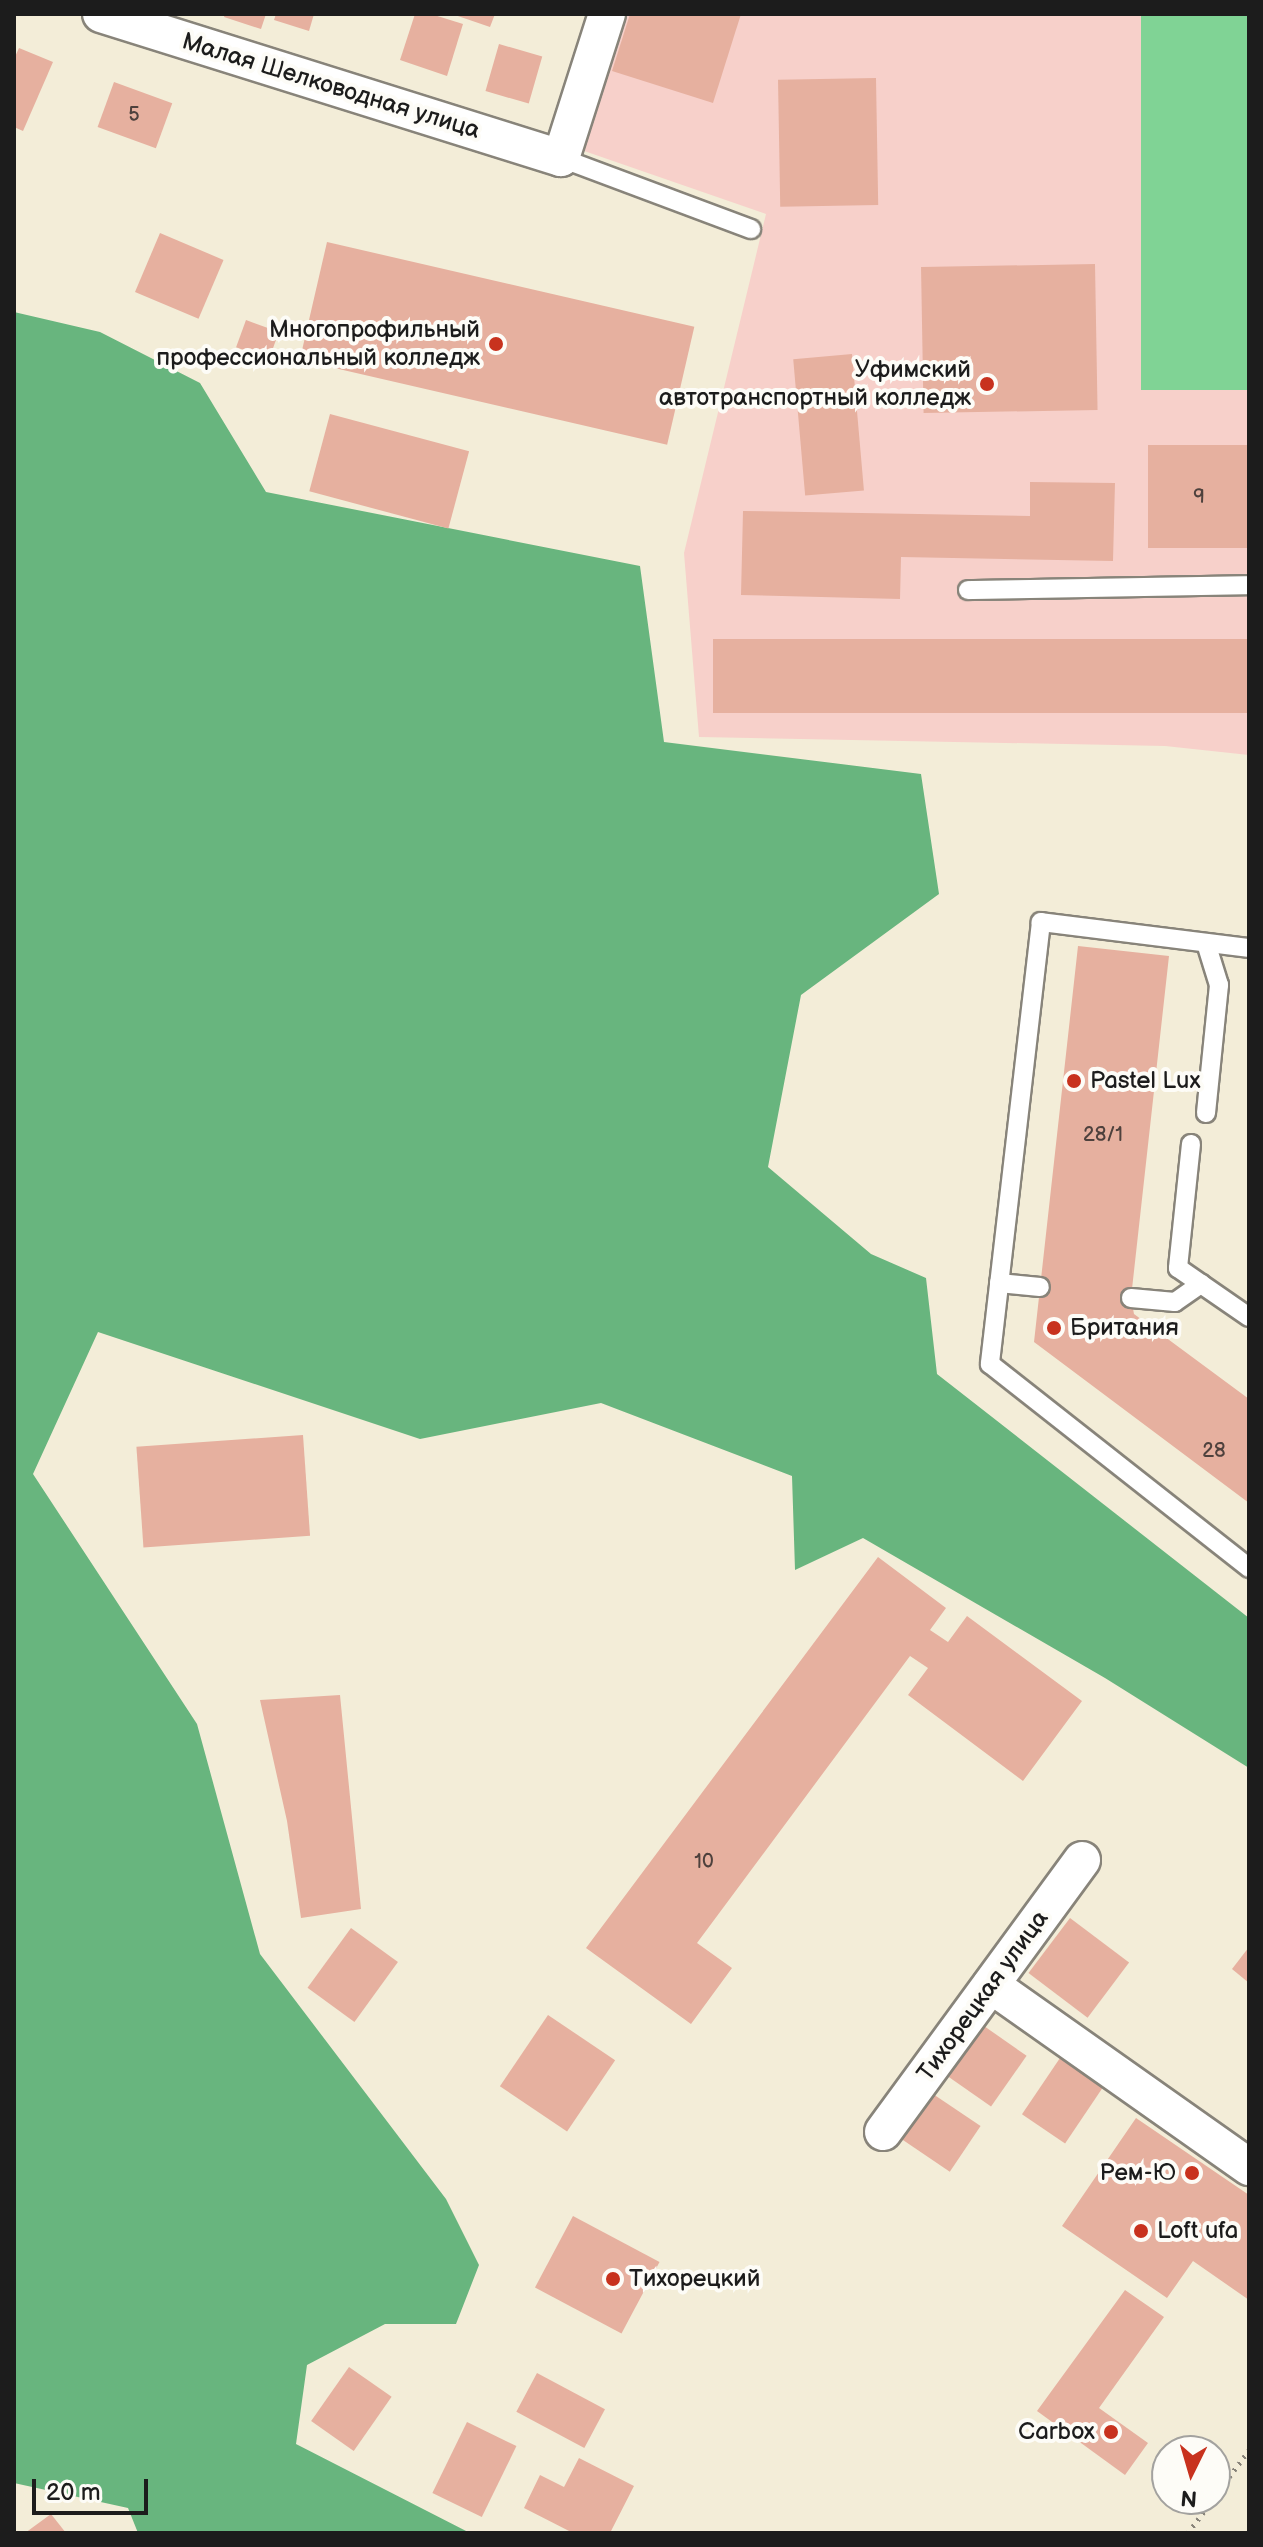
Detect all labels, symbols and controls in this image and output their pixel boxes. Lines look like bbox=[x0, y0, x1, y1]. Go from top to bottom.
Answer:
street label: Малая Шелководная улица bbox=[179, 27, 483, 145]
house number: 5 bbox=[128, 103, 140, 127]
place label: Многопрофильный профессиональный колледж bbox=[156, 316, 480, 372]
marker: Многопрофильный профессиональный колледж bbox=[487, 335, 505, 353]
place label: Уфимский автотранспортный колледж bbox=[659, 356, 971, 412]
marker: Уфимский автотранспортный колледж bbox=[978, 375, 996, 393]
house number: 9 bbox=[1193, 485, 1205, 509]
place label: Pastel Lux bbox=[1090, 1067, 1201, 1095]
marker: Pastel Lux bbox=[1065, 1072, 1083, 1090]
house number: 28/1 bbox=[1083, 1123, 1123, 1147]
place label: Британия bbox=[1070, 1314, 1179, 1342]
marker: Британия bbox=[1045, 1319, 1063, 1337]
house number: 28 bbox=[1202, 1439, 1226, 1463]
house number: 10 bbox=[694, 1850, 714, 1874]
street label: Тихорецкая улица bbox=[911, 1905, 1055, 2087]
place label: Рем-Ю bbox=[1099, 2159, 1176, 2187]
marker: Рем-Ю bbox=[1183, 2164, 1201, 2182]
place label: Loft ufa bbox=[1157, 2217, 1238, 2245]
marker: Loft ufa bbox=[1132, 2222, 1150, 2240]
place label: Тихорецкий bbox=[629, 2265, 760, 2293]
marker: Тихорецкий bbox=[604, 2270, 622, 2288]
place label: Carbox bbox=[1018, 2418, 1095, 2446]
marker: Carbox bbox=[1102, 2423, 1120, 2441]
north arrow bbox=[1151, 2435, 1231, 2515]
scale bar bbox=[36, 2463, 152, 2513]
text: 20 m bbox=[46, 2478, 101, 2507]
text: N bbox=[1180, 2483, 1198, 2512]

